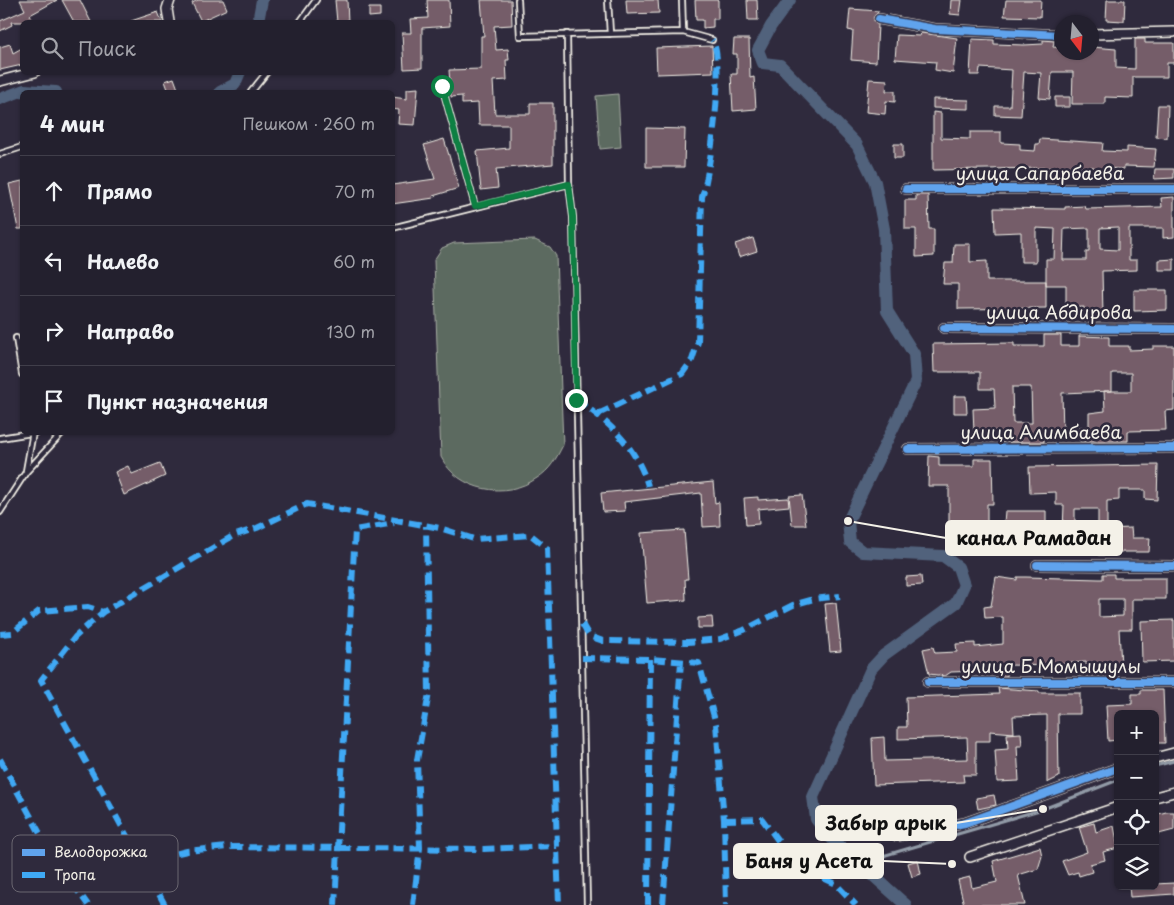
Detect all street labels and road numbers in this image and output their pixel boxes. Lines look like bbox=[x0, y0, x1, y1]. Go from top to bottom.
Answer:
street label: улица Сапарбаева bbox=[956, 159, 1125, 186]
street label: улица Абдирова bbox=[986, 298, 1133, 325]
street label: улица Алимбаева bbox=[960, 418, 1122, 445]
street label: улица Б.Момышулы bbox=[961, 652, 1141, 679]

